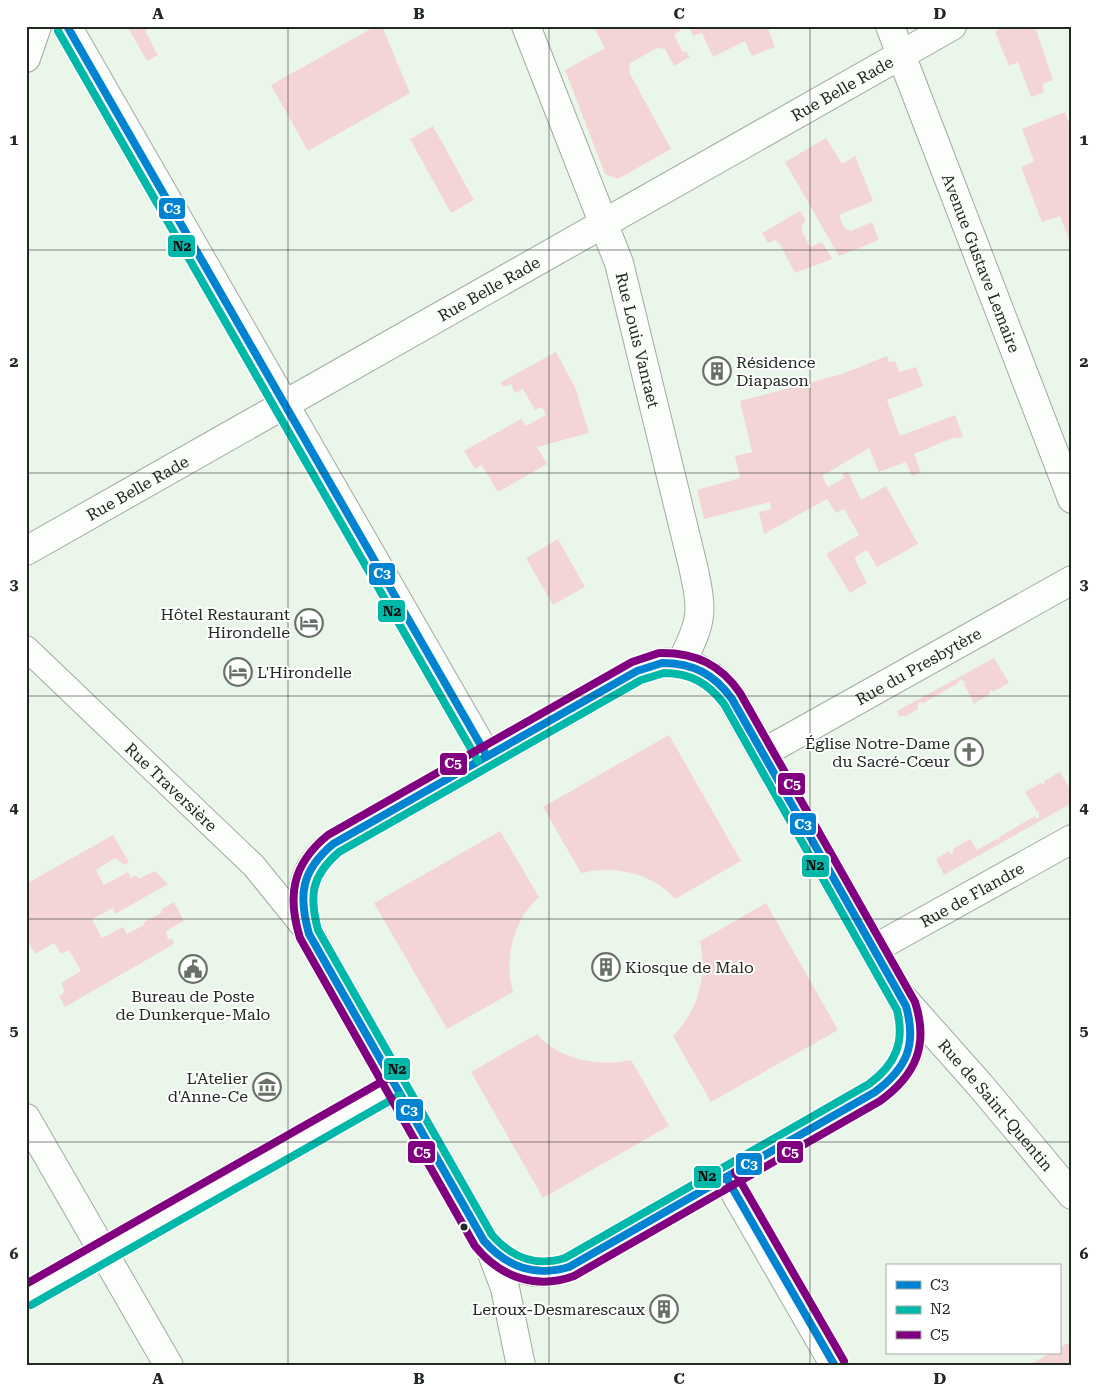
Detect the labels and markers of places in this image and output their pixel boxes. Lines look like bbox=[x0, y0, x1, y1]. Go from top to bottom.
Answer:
place label: Résidence Diapason bbox=[736, 353, 816, 390]
building icon: Résidence Diapason bbox=[702, 356, 732, 386]
place label: Hôtel Restaurant Hirondelle bbox=[160, 605, 290, 642]
hotel icon: Hôtel Restaurant Hirondelle bbox=[294, 608, 324, 638]
hotel icon: L'Hirondelle bbox=[223, 657, 253, 687]
place label: L'Hirondelle bbox=[257, 663, 352, 682]
place label: Église Notre-Dame du Sacré-Cœur bbox=[805, 734, 950, 771]
church icon: Église Notre-Dame du Sacré-Cœur bbox=[954, 737, 984, 767]
building icon: Kiosque de Malo bbox=[591, 952, 621, 982]
public building icon: Bureau de Poste de Dunkerque-Malo bbox=[178, 954, 208, 984]
place label: Kiosque de Malo bbox=[625, 958, 754, 977]
place label: Bureau de Poste de Dunkerque-Malo bbox=[116, 987, 271, 1024]
place label: L'Atelier d'Anne-Ce bbox=[168, 1069, 248, 1106]
museum icon: L'Atelier d'Anne-Ce bbox=[252, 1072, 282, 1102]
unlabelled marker bbox=[459, 1222, 469, 1232]
building icon: Leroux-Desmarescaux bbox=[649, 1294, 679, 1324]
place label: Leroux-Desmarescaux bbox=[472, 1300, 646, 1319]

